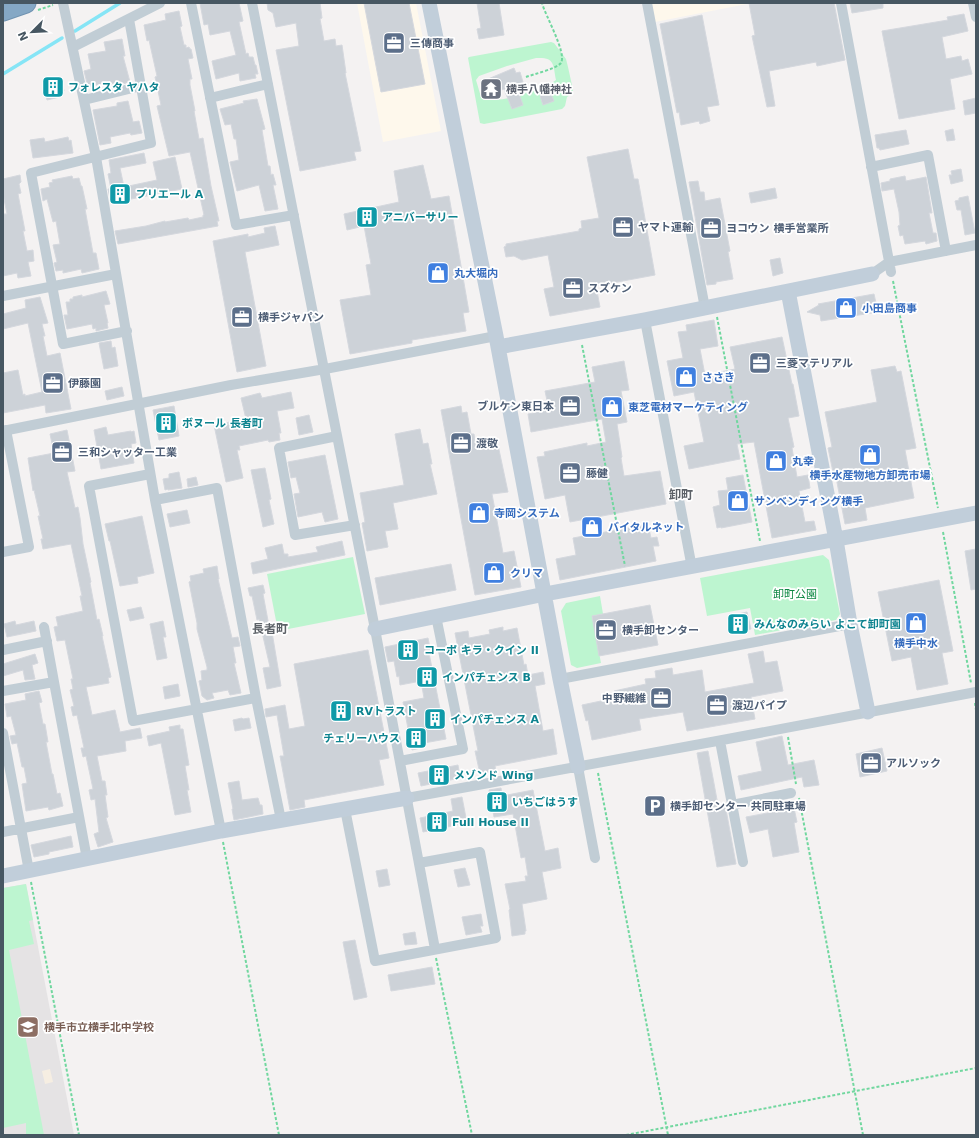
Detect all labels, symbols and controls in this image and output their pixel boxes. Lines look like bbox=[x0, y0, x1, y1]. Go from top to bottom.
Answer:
north arrow bbox=[12, 12, 52, 52]
text: N bbox=[16, 29, 31, 43]
office icon: 三傳商事 bbox=[381, 30, 407, 56]
place label: 三傳商事 bbox=[410, 37, 454, 50]
building icon: フォレスタ ヤハタ bbox=[40, 74, 66, 100]
temple icon: 横手八幡神社 bbox=[478, 76, 504, 102]
place label: フォレスタ ヤハタ bbox=[68, 81, 160, 94]
place label: 横手八幡神社 bbox=[506, 83, 572, 96]
building icon: プリエール A bbox=[107, 181, 133, 207]
place label: プリエール A bbox=[136, 188, 204, 201]
building icon: アニバーサリー bbox=[354, 204, 380, 230]
place label: アニバーサリー bbox=[382, 211, 459, 224]
office icon: ヤマト運輸 bbox=[610, 214, 636, 240]
office icon: ヨコウン 横手営業所 bbox=[698, 215, 724, 241]
place label: ヤマト運輸 bbox=[638, 221, 694, 234]
place label: ヨコウン 横手営業所 bbox=[726, 222, 828, 235]
shop icon: 丸大堀内 bbox=[425, 260, 451, 286]
place label: 丸大堀内 bbox=[454, 267, 498, 280]
office icon: スズケン bbox=[560, 275, 586, 301]
place label: スズケン bbox=[588, 282, 632, 295]
shop icon: 小田島商事 bbox=[833, 295, 859, 321]
place label: 小田島商事 bbox=[862, 302, 917, 315]
office icon: 横手ジャパン bbox=[229, 304, 255, 330]
place label: 横手ジャパン bbox=[258, 311, 324, 324]
office icon: 三菱マテリアル bbox=[747, 350, 773, 376]
place label: 三菱マテリアル bbox=[776, 357, 853, 370]
shop icon: ささき bbox=[673, 364, 699, 390]
office icon: 伊藤園 bbox=[40, 370, 66, 396]
place label: ささき bbox=[702, 371, 735, 384]
place label: 伊藤園 bbox=[68, 377, 101, 390]
office icon: ブルケン東日本 bbox=[557, 393, 583, 419]
shop icon: 東芝電材マーケティング bbox=[599, 394, 625, 420]
place label: ブルケン東日本 bbox=[477, 400, 554, 413]
place label: 東芝電材マーケティング bbox=[628, 401, 748, 414]
building icon: ボヌール 長者町 bbox=[153, 410, 179, 436]
place label: ボヌール 長者町 bbox=[182, 417, 263, 430]
office icon: 渡敬 bbox=[448, 430, 474, 456]
place label: 渡敬 bbox=[476, 437, 498, 450]
office icon: 三和シャッター工業 bbox=[49, 439, 75, 465]
shop icon: 横手水産物地方卸売市場 bbox=[857, 442, 883, 468]
place label: 三和シャッター工業 bbox=[78, 446, 177, 459]
shop icon: 丸幸 bbox=[763, 448, 789, 474]
place label: 丸幸 bbox=[792, 455, 814, 468]
office icon: 藤健 bbox=[557, 460, 583, 486]
place label: 藤健 bbox=[586, 467, 608, 480]
place label: 横手水産物地方卸売市場 bbox=[810, 469, 931, 482]
district label: 卸町 bbox=[669, 488, 693, 502]
shop icon: サンベンディング横手 bbox=[725, 488, 751, 514]
place label: サンベンディング横手 bbox=[754, 495, 863, 508]
shop icon: 寺岡システム bbox=[466, 500, 492, 526]
place label: 寺岡システム bbox=[494, 507, 560, 520]
shop icon: バイタルネット bbox=[579, 514, 605, 540]
place label: バイタルネット bbox=[608, 521, 685, 534]
shop icon: クリマ bbox=[481, 560, 507, 586]
place label: クリマ bbox=[510, 567, 543, 580]
park label: 卸町公園 bbox=[773, 588, 817, 601]
shop icon: 横手中水 bbox=[903, 610, 929, 636]
building icon: みんなのみらい よこて卸町園 bbox=[725, 611, 751, 637]
office icon: 横手卸センター bbox=[593, 617, 619, 643]
place label: みんなのみらい よこて卸町園 bbox=[754, 618, 901, 631]
district label: 長者町 bbox=[252, 622, 288, 636]
place label: 横手卸センター bbox=[622, 624, 699, 637]
building icon: コーポ キラ・クイン II bbox=[395, 637, 421, 663]
place label: 横手中水 bbox=[894, 637, 938, 650]
place label: コーポ キラ・クイン II bbox=[424, 644, 539, 657]
building icon: インパチェンス B bbox=[414, 664, 440, 690]
place label: インパチェンス B bbox=[442, 671, 531, 684]
office icon: 中野繊維 bbox=[648, 685, 674, 711]
place label: 中野繊維 bbox=[602, 692, 646, 705]
office icon: 渡辺パイプ bbox=[704, 692, 730, 718]
building icon: RVトラスト bbox=[328, 698, 354, 724]
place label: 渡辺パイプ bbox=[732, 699, 787, 712]
place label: RVトラスト bbox=[356, 705, 417, 718]
building icon: インパチェンス A bbox=[422, 706, 448, 732]
place label: インパチェンス A bbox=[450, 713, 540, 726]
building icon: チェリーハウス bbox=[403, 725, 429, 751]
place label: チェリーハウス bbox=[323, 732, 400, 745]
office icon: アルソック bbox=[858, 750, 884, 776]
place label: アルソック bbox=[886, 757, 941, 770]
building icon: メゾンド Wing bbox=[426, 762, 452, 788]
place label: メゾンド Wing bbox=[454, 769, 533, 782]
building icon: いちごはうす bbox=[484, 789, 510, 815]
parking icon: 横手卸センター 共同駐車場 bbox=[642, 793, 668, 819]
place label: いちごはうす bbox=[512, 796, 578, 809]
place label: 横手卸センター 共同駐車場 bbox=[670, 800, 806, 813]
building icon: Full House II bbox=[424, 809, 450, 835]
place label: Full House II bbox=[452, 816, 529, 829]
school or university icon: 横手市立横手北中学校 bbox=[15, 1014, 41, 1040]
place label: 横手市立横手北中学校 bbox=[44, 1021, 154, 1034]

